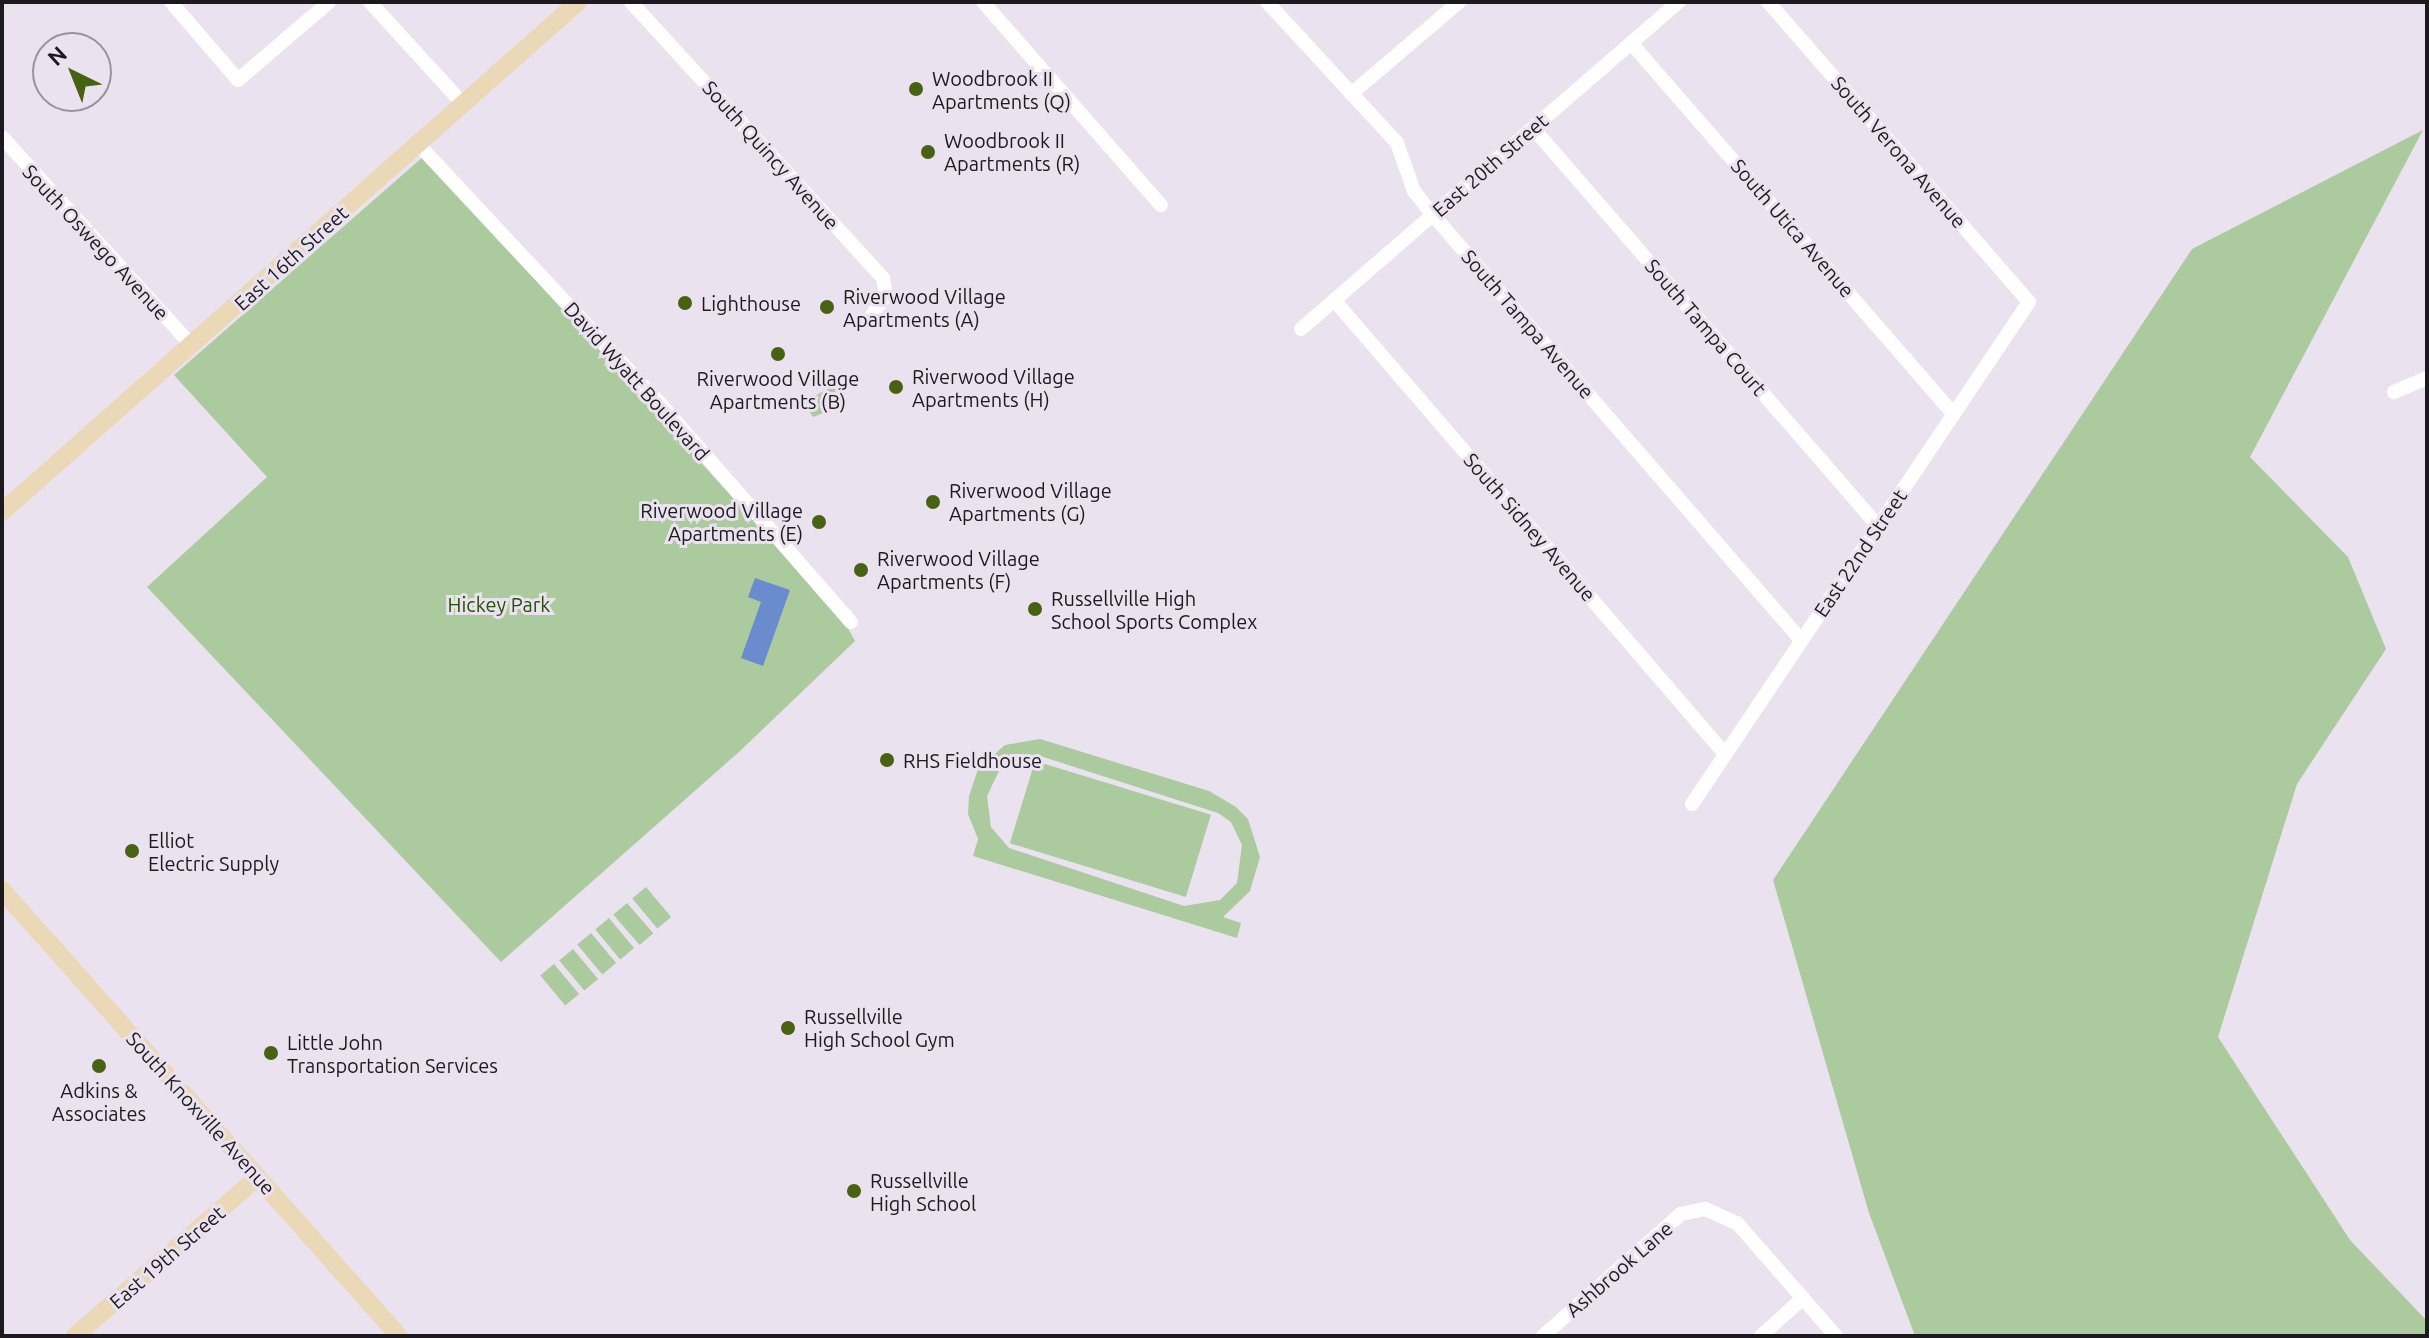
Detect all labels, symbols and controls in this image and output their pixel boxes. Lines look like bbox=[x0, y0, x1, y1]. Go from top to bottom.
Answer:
north arrow bbox=[32, 32, 112, 112]
text: N bbox=[42, 41, 71, 70]
place label: Woodbrook II Apartments (Q) bbox=[932, 66, 1071, 113]
street label: South Verona Avenue bbox=[1827, 71, 1971, 233]
street label: South Quincy Avenue bbox=[698, 76, 844, 234]
marker: Woodbrook II Apartments (Q) bbox=[907, 80, 925, 98]
street label: East 20th Street bbox=[1427, 108, 1553, 222]
place label: Woodbrook II Apartments (R) bbox=[944, 128, 1080, 175]
marker: Woodbrook II Apartments (R) bbox=[919, 143, 937, 161]
street label: South Utica Avenue bbox=[1726, 154, 1860, 302]
street label: South Oswego Avenue bbox=[18, 159, 174, 325]
street label: East 16th Street bbox=[229, 201, 353, 315]
street label: South Tampa Avenue bbox=[1457, 245, 1599, 403]
street label: South Tampa Court bbox=[1640, 254, 1772, 400]
place label: Riverwood Village Apartments (A) bbox=[843, 284, 1006, 331]
place label: Lighthouse bbox=[701, 291, 801, 315]
marker: Lighthouse bbox=[676, 294, 694, 312]
street label: David Wyatt Boulevard bbox=[559, 297, 715, 465]
marker: Riverwood Village Apartments (A) bbox=[818, 298, 836, 316]
marker: Riverwood Village Apartments (B) bbox=[769, 345, 787, 363]
place label: Riverwood Village Apartments (H) bbox=[912, 364, 1075, 411]
place label: Riverwood Village Apartments (B) bbox=[697, 366, 859, 413]
marker: Riverwood Village Apartments (H) bbox=[887, 378, 905, 396]
street label: South Sidney Avenue bbox=[1459, 448, 1601, 606]
place label: Riverwood Village Apartments (G) bbox=[949, 478, 1112, 525]
street label: East 22nd Street bbox=[1808, 485, 1912, 621]
marker: Riverwood Village Apartments (G) bbox=[924, 493, 942, 511]
place label: Riverwood Village Apartments (E) bbox=[640, 498, 803, 545]
marker: Riverwood Village Apartments (E) bbox=[810, 513, 828, 531]
place label: Riverwood Village Apartments (F) bbox=[877, 546, 1040, 593]
marker: Riverwood Village Apartments (F) bbox=[852, 561, 870, 579]
place label: Russellville High School Sports Complex bbox=[1051, 586, 1257, 633]
park label: Hickey Park bbox=[448, 592, 550, 616]
marker: Russellville High School Sports Complex bbox=[1026, 600, 1044, 618]
place label: RHS Fieldhouse bbox=[903, 748, 1042, 772]
marker: RHS Fieldhouse bbox=[878, 751, 896, 769]
place label: Elliot Electric Supply bbox=[148, 828, 279, 875]
marker: Elliot Electric Supply bbox=[123, 842, 141, 860]
place label: Russellville High School Gym bbox=[804, 1004, 955, 1051]
marker: Russellville High School Gym bbox=[779, 1019, 797, 1037]
street label: South Knoxville Avenue bbox=[122, 1027, 280, 1199]
place label: Little John Transportation Services bbox=[287, 1030, 498, 1077]
marker: Little John Transportation Services bbox=[262, 1044, 280, 1062]
marker: Adkins & Associates bbox=[90, 1057, 108, 1075]
place label: Adkins & Associates bbox=[52, 1078, 146, 1125]
place label: Russellville High School bbox=[870, 1168, 976, 1215]
marker: Russellville High School bbox=[845, 1182, 863, 1200]
street label: East 19th Street bbox=[104, 1200, 230, 1314]
street label: Ashbrook Lane bbox=[1561, 1216, 1677, 1322]

